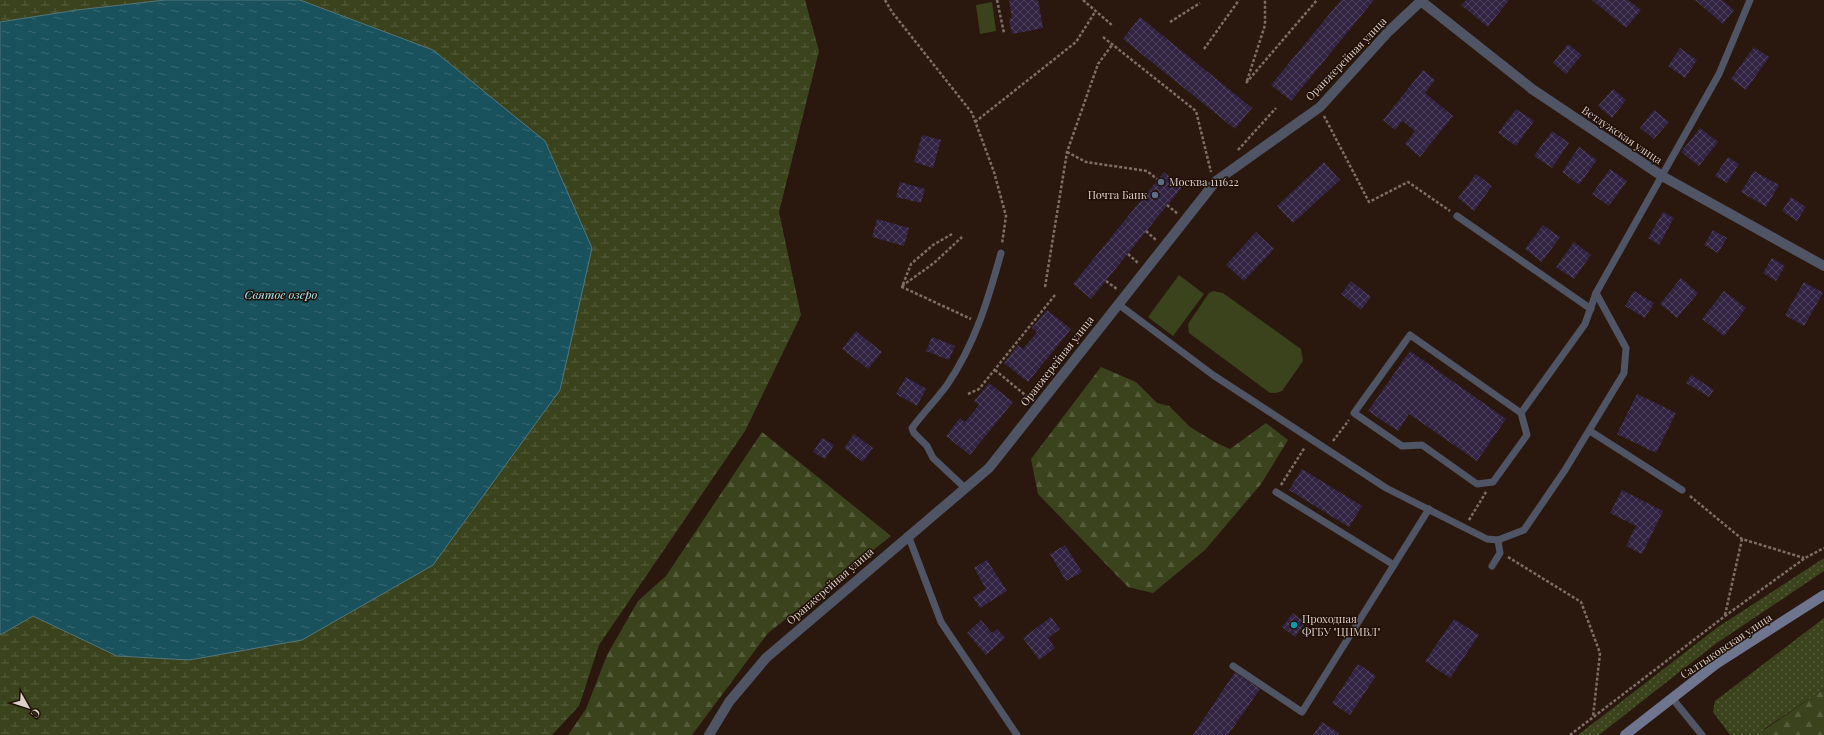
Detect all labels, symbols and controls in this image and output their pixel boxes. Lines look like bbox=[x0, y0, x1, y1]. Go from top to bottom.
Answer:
street label: Оранжерейная улица bbox=[1302, 13, 1390, 104]
street label: Ветлужская улица bbox=[1579, 102, 1666, 167]
place label: Москва 111622 bbox=[1169, 174, 1239, 189]
marker: Москва 111622 bbox=[1156, 177, 1166, 187]
place label: Почта Банк bbox=[1088, 187, 1148, 202]
marker: Почта Банк bbox=[1150, 190, 1160, 200]
water label: Святое озеро bbox=[245, 286, 318, 302]
street label: Оранжерейная улица bbox=[1017, 312, 1097, 409]
street label: Оранжерейная улица bbox=[783, 543, 877, 628]
street label: Салтыковская улица bbox=[1677, 609, 1775, 682]
place label: Проходная ФГБУ "ЦНМВЛ" bbox=[1302, 611, 1380, 639]
marker: Проходная ФГБУ "ЦНМВЛ" bbox=[1289, 620, 1299, 630]
north arrow bbox=[8, 687, 48, 727]
text: С bbox=[28, 706, 44, 722]

